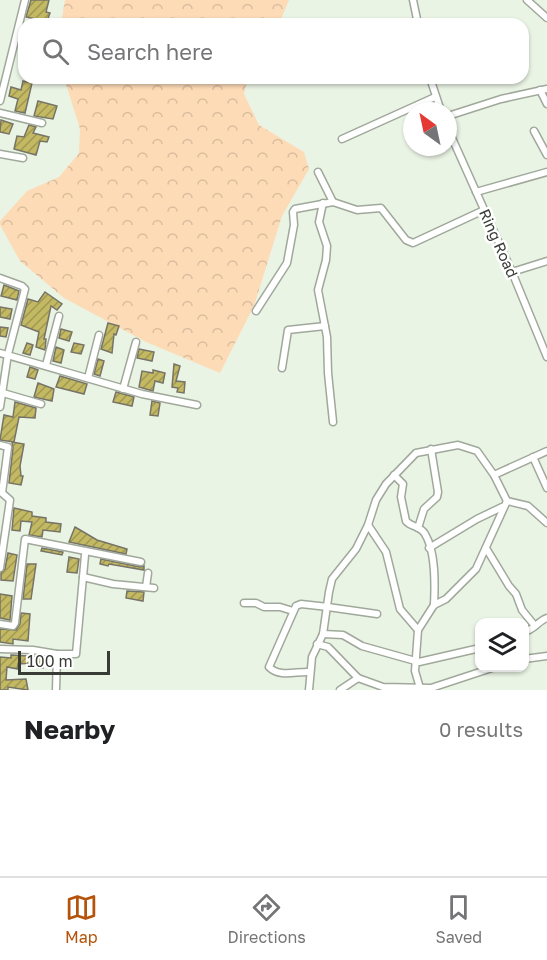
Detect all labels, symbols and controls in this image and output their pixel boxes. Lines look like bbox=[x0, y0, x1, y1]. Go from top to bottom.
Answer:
search box bbox=[18, 18, 529, 84]
icon: search bbox=[39, 35, 72, 68]
text: Search here bbox=[87, 38, 213, 65]
north arrow bbox=[403, 102, 457, 156]
street label: Ring Road bbox=[476, 206, 522, 280]
map controls bbox=[475, 618, 529, 672]
button: layers bbox=[475, 618, 529, 672]
scale bar bbox=[18, 648, 110, 676]
text: 100 m bbox=[27, 651, 73, 671]
text: Nearby bbox=[24, 714, 115, 745]
text: 0 results bbox=[439, 717, 523, 741]
tab: Map bbox=[65, 891, 98, 947]
tab: Directions bbox=[228, 891, 306, 947]
tab: Saved bbox=[435, 891, 482, 947]

